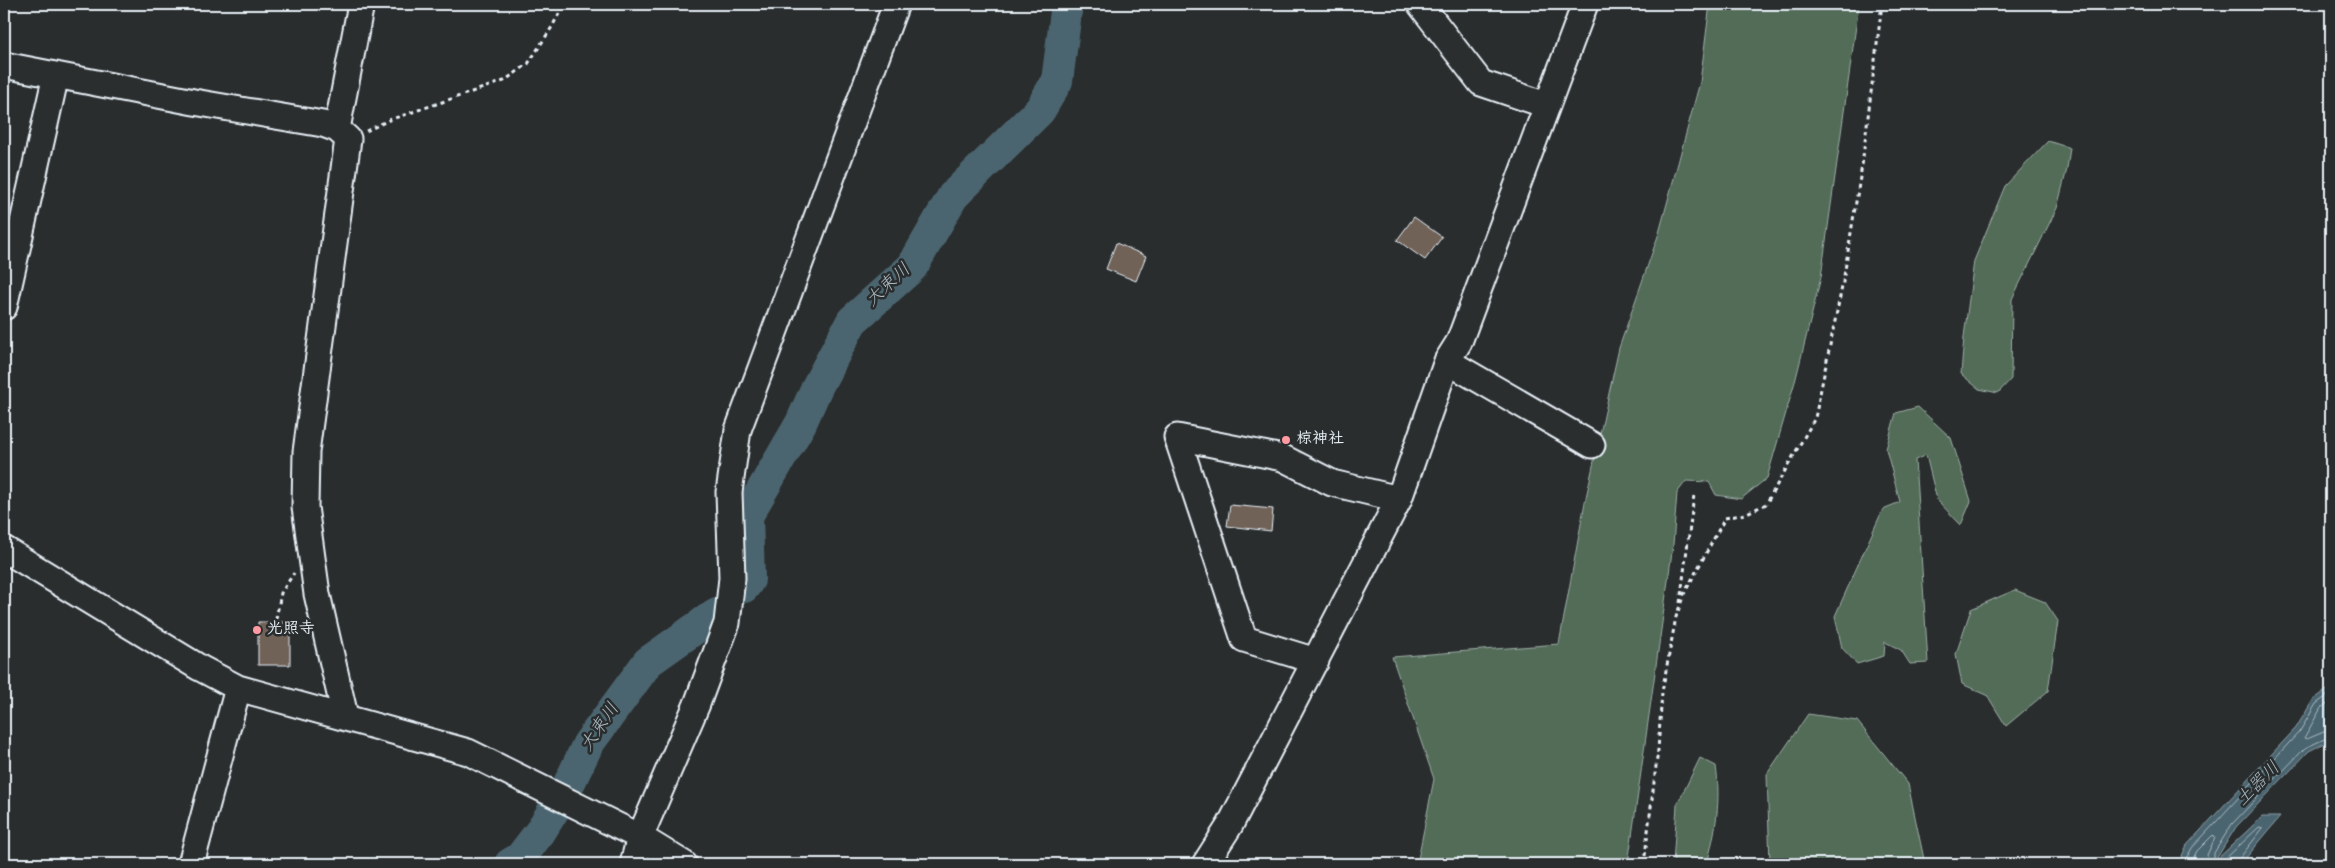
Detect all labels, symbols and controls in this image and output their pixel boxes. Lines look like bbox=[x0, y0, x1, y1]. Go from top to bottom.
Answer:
water label: 大束川 bbox=[861, 259, 916, 312]
place label: 椋神社 bbox=[1296, 430, 1344, 450]
marker: 椋神社 bbox=[1280, 434, 1292, 446]
place label: 光照寺 bbox=[267, 619, 315, 640]
marker: 光照寺 bbox=[251, 624, 263, 636]
water label: 大束川 bbox=[576, 699, 625, 756]
water label: 土器川 bbox=[2232, 758, 2286, 812]

